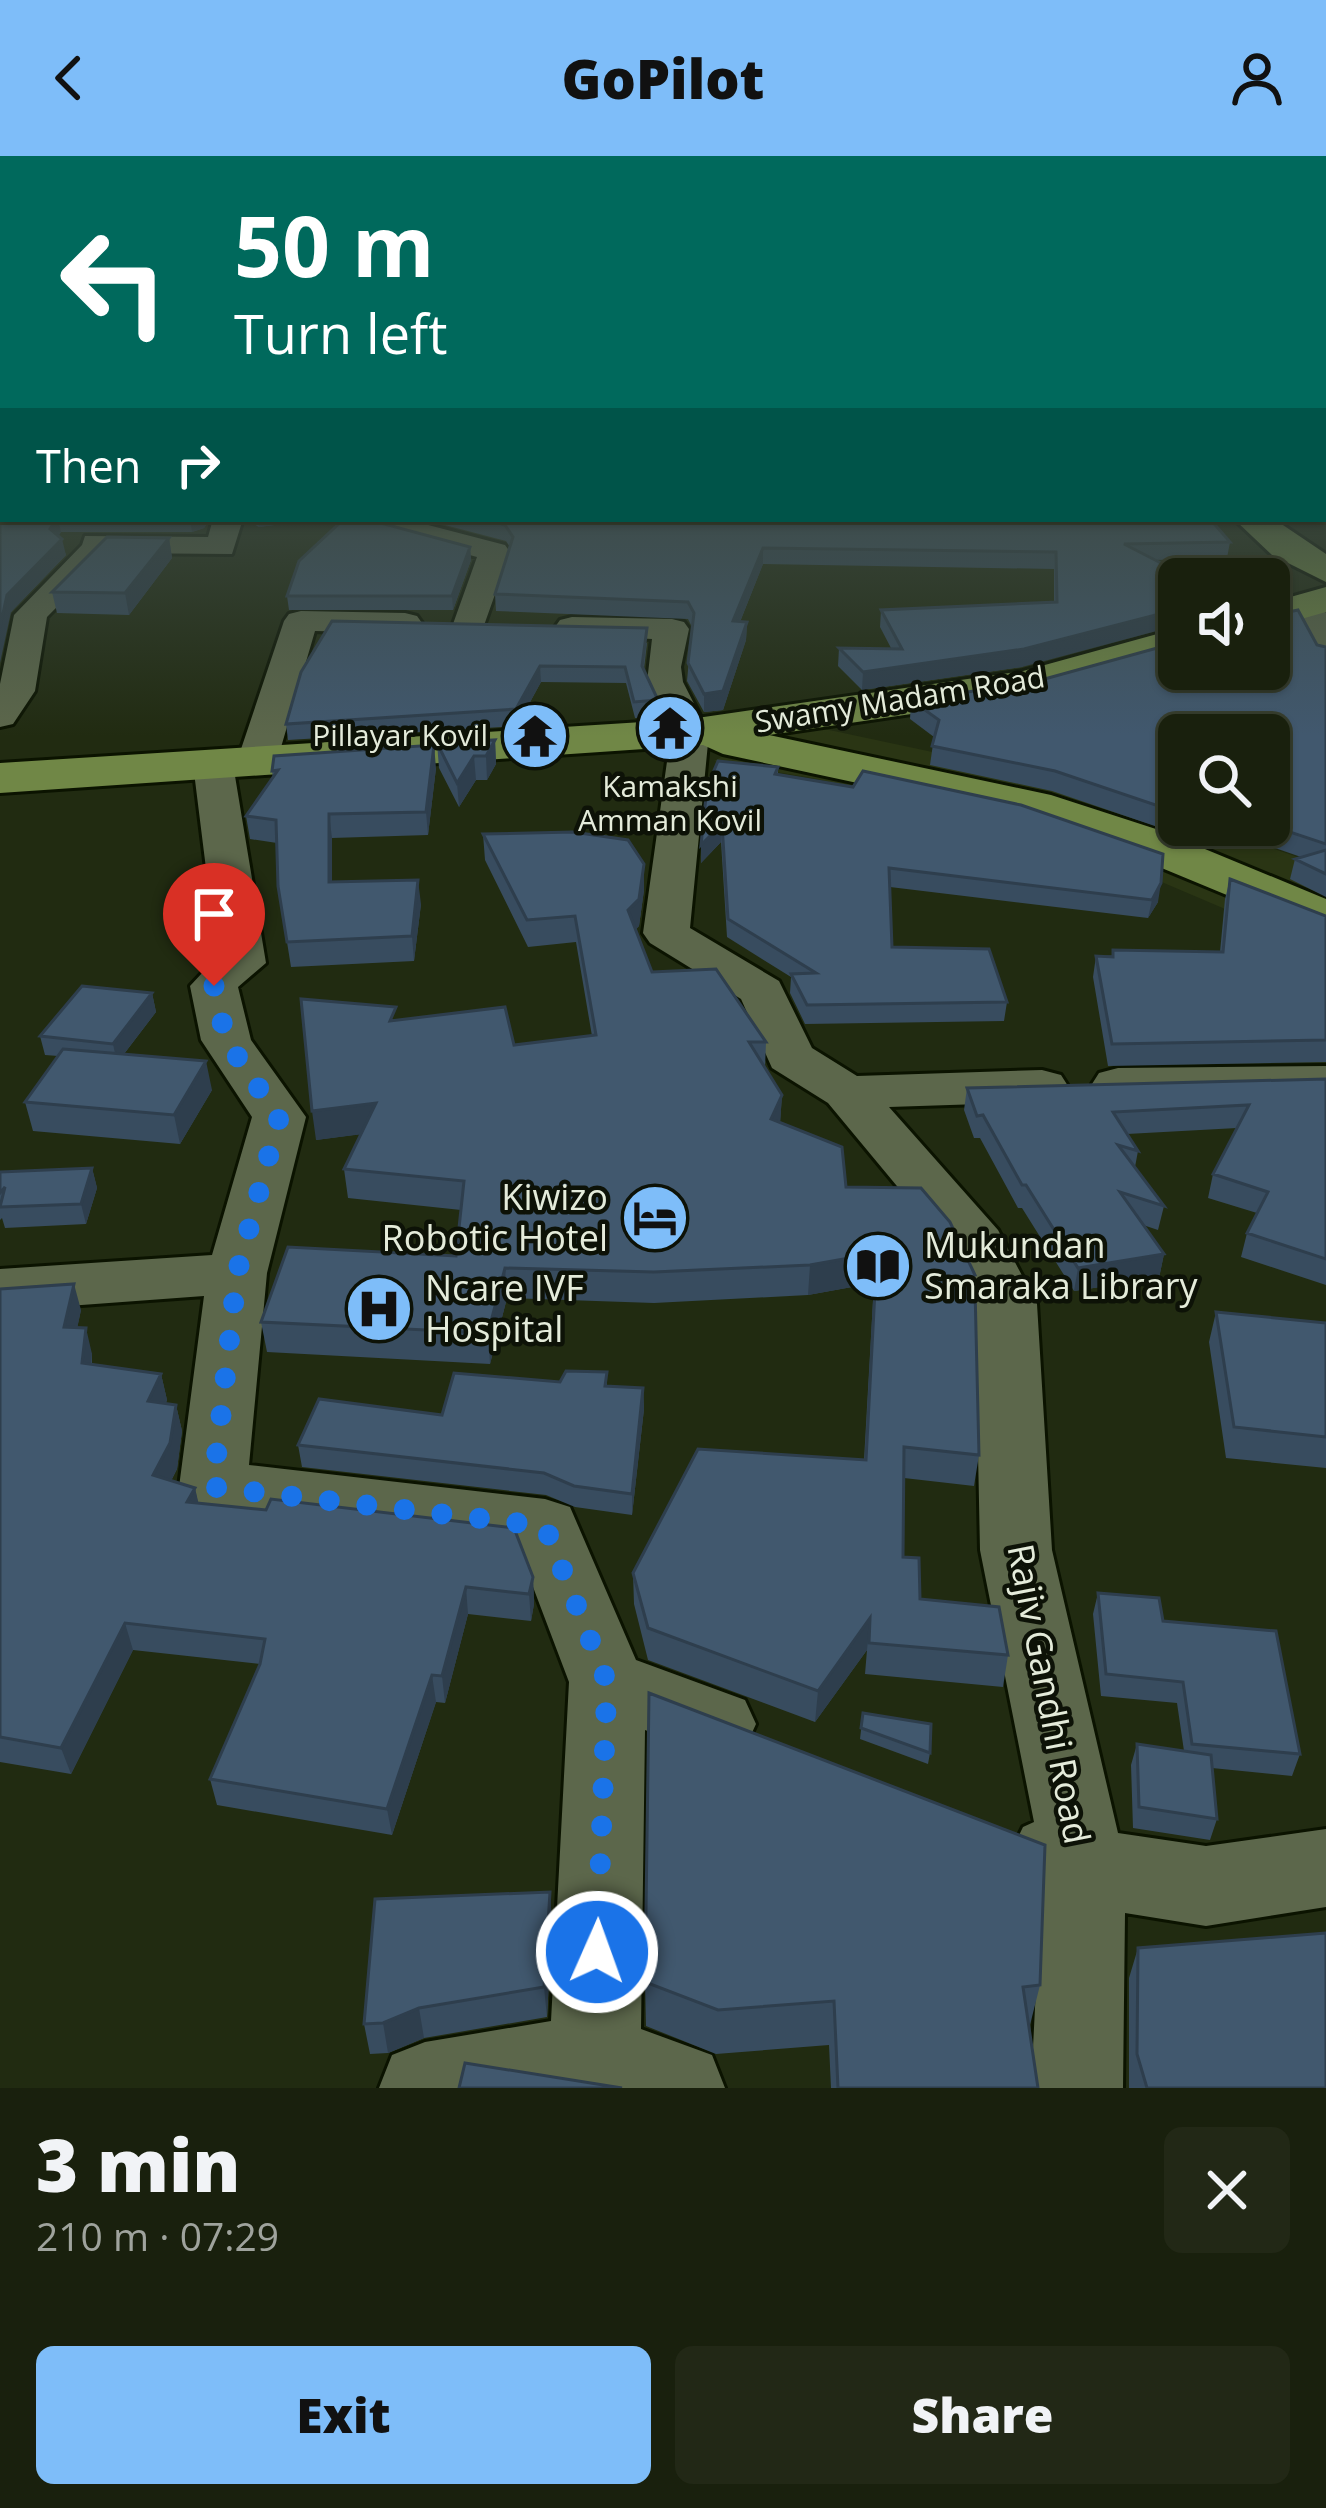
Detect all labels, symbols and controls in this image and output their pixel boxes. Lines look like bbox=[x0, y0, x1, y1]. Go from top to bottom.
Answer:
text: GoPilot bbox=[562, 41, 764, 115]
icon: back bbox=[36, 45, 102, 111]
icon: person bbox=[1224, 45, 1290, 111]
text: 50 m bbox=[234, 187, 434, 302]
icon: left bbox=[36, 204, 192, 360]
text: Turn left bbox=[234, 296, 447, 370]
icon: right bbox=[165, 432, 231, 498]
text: Then bbox=[36, 435, 141, 496]
map controls bbox=[1158, 558, 1290, 846]
button: sound bbox=[1158, 558, 1290, 690]
street label: Swamy Madam Road bbox=[752, 655, 1048, 742]
temple icon: Kamakshi Amman Kovil bbox=[635, 693, 705, 763]
temple icon: Pillayar Kovil bbox=[500, 701, 570, 771]
place label: Pillayar Kovil bbox=[312, 714, 488, 755]
button: search bbox=[1158, 714, 1290, 846]
place label: Kamakshi Amman Kovil bbox=[578, 765, 762, 840]
pin bbox=[163, 863, 265, 986]
icon: arrive bbox=[181, 881, 247, 947]
place label: Kiwizo Robotic Hotel bbox=[382, 1172, 608, 1262]
hotel icon: Kiwizo Robotic Hotel bbox=[620, 1183, 690, 1253]
place label: Mukundan Smaraka Library bbox=[924, 1220, 1198, 1310]
library icon: Mukundan Smaraka Library bbox=[843, 1231, 913, 1301]
place label: Ncare IVF Hospital bbox=[425, 1263, 584, 1353]
hospital icon: Ncare IVF Hospital bbox=[344, 1274, 414, 1344]
street label: Rajiv Gandhi Road bbox=[996, 1540, 1103, 1848]
position arrow bbox=[534, 1889, 660, 2015]
text: 3 min bbox=[36, 2115, 241, 2213]
button: close bbox=[1164, 2127, 1290, 2253]
text: 210 m · 07:29 bbox=[36, 2209, 279, 2262]
button: Exit bbox=[36, 2346, 651, 2484]
button: Share bbox=[675, 2346, 1290, 2484]

